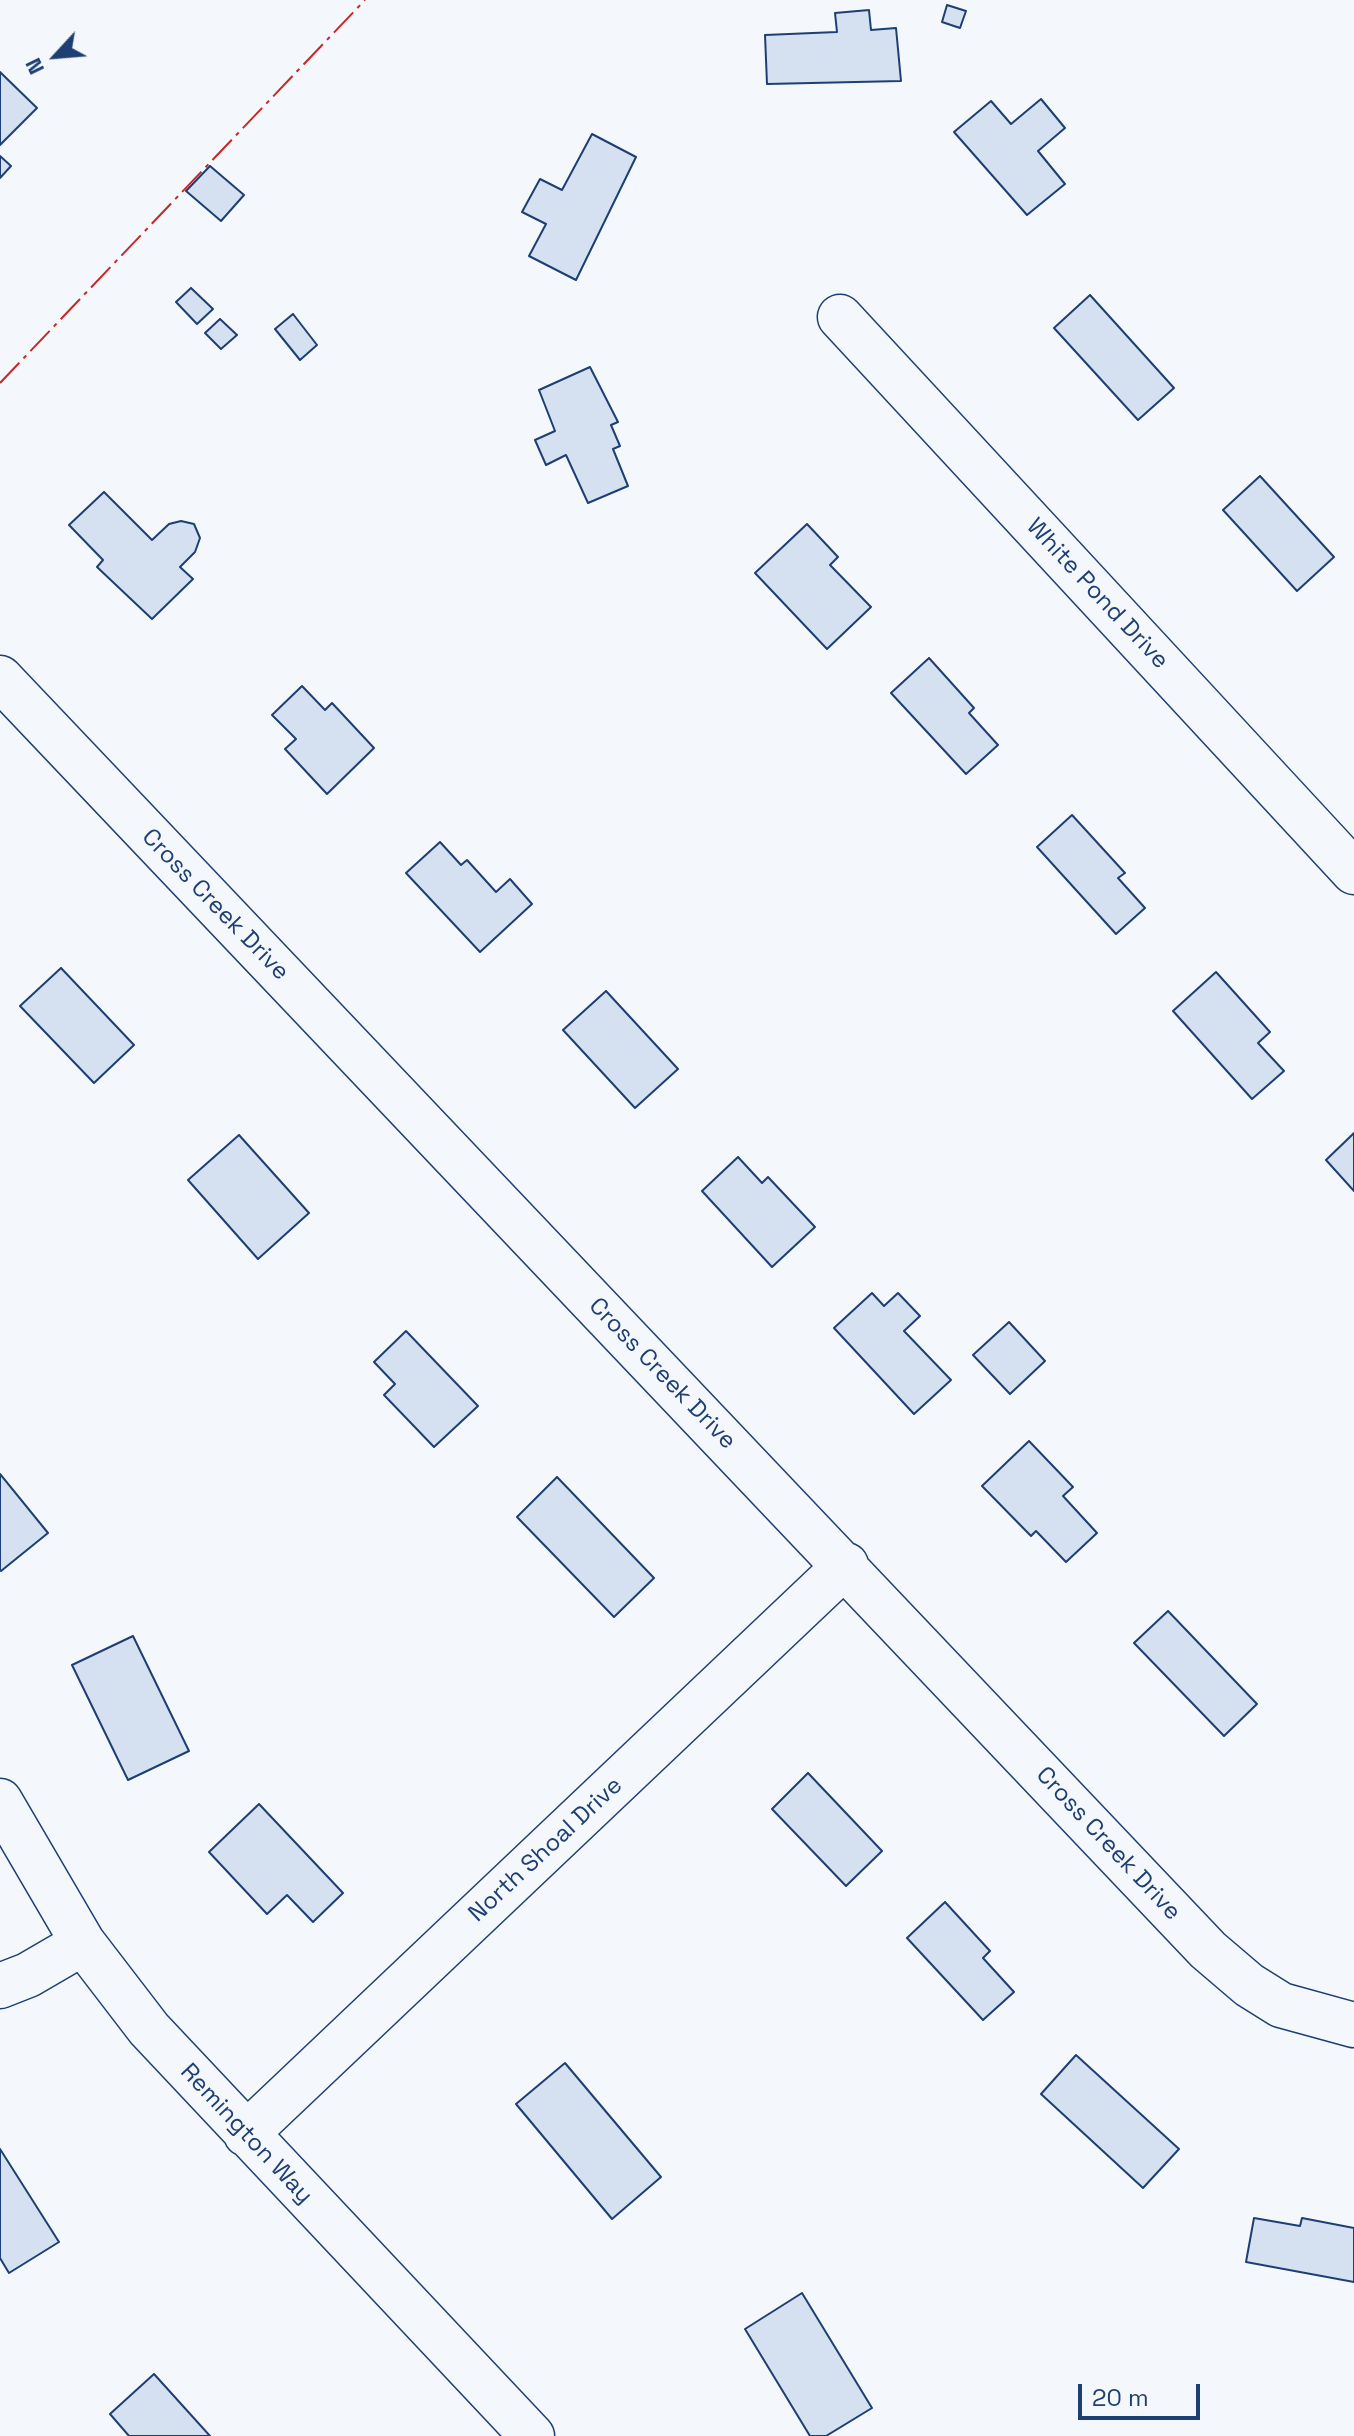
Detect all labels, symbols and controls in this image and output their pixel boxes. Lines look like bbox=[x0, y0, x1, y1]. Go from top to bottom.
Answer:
north arrow bbox=[16, 16, 96, 96]
text: N bbox=[19, 54, 50, 79]
street label: White Pond Drive bbox=[1020, 513, 1174, 675]
street label: Cross Creek Drive bbox=[135, 823, 295, 987]
street label: Cross Creek Drive bbox=[582, 1292, 742, 1456]
street label: Cross Creek Drive bbox=[1029, 1761, 1187, 1927]
street label: North Shoal Drive bbox=[463, 1771, 629, 1929]
street label: Remington Way bbox=[174, 2058, 318, 2210]
scale bar bbox=[1082, 2368, 1204, 2418]
text: 20 m bbox=[1092, 2382, 1149, 2413]

